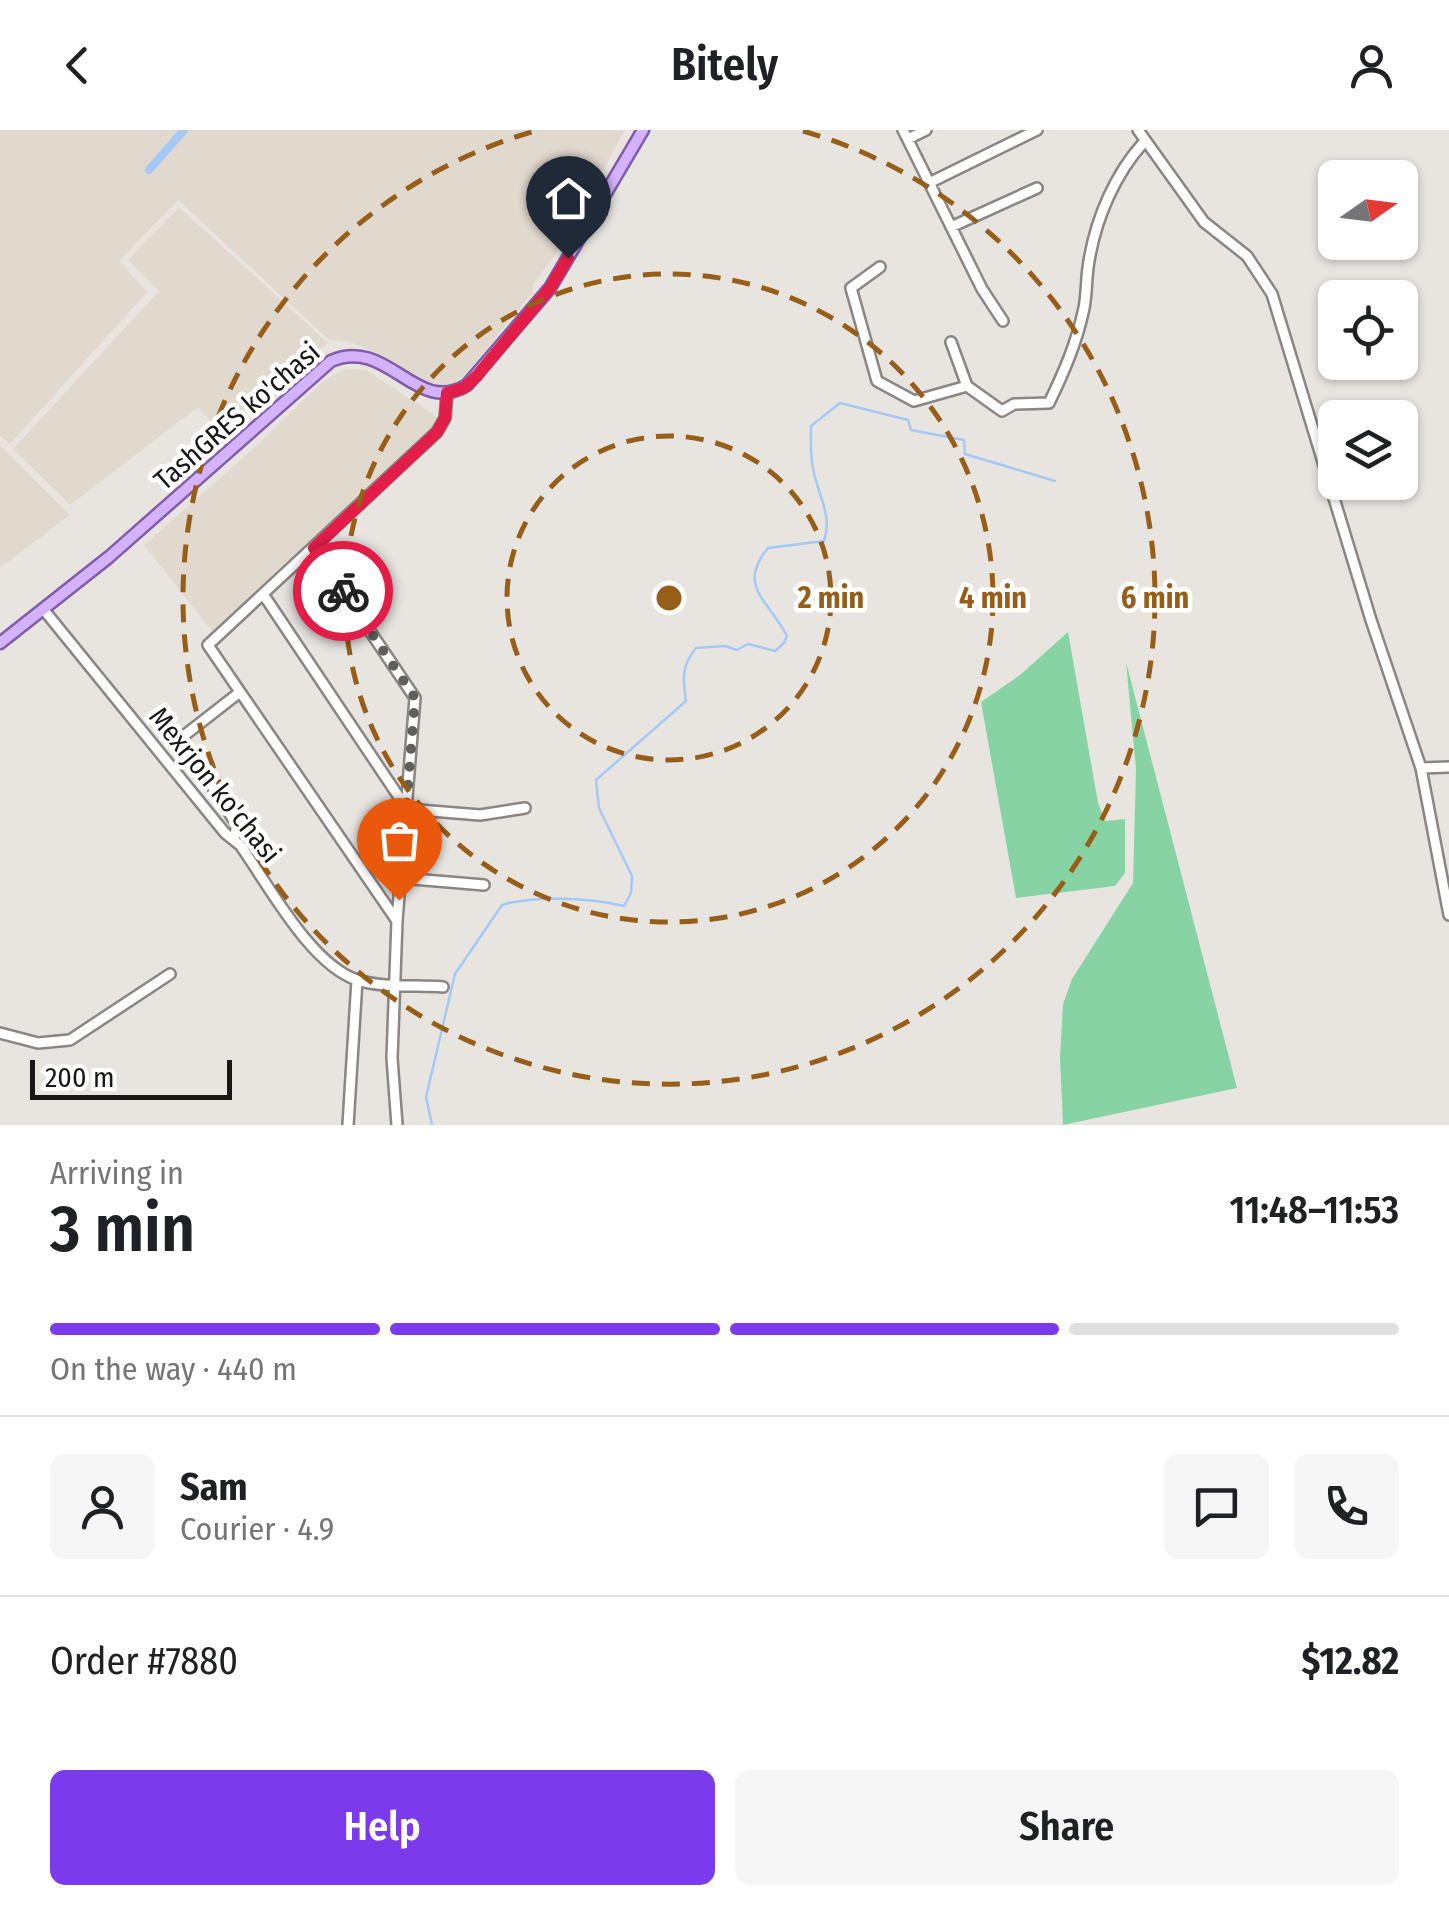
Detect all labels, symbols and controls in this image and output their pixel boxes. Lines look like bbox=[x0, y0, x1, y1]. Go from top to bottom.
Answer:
icon: back bbox=[50, 38, 105, 93]
text: Bitely bbox=[671, 38, 778, 92]
icon: person bbox=[1344, 38, 1399, 93]
pin bbox=[526, 156, 611, 259]
north arrow bbox=[1318, 160, 1418, 260]
map controls bbox=[1318, 160, 1418, 500]
icon: home bbox=[541, 171, 596, 226]
button: locate bbox=[1318, 280, 1418, 380]
street label: TashGRES ko'chasi bbox=[148, 335, 326, 497]
button: layers bbox=[1318, 400, 1418, 500]
courier bbox=[293, 541, 393, 641]
icon: bike bbox=[316, 564, 371, 619]
centre of rings bbox=[651, 580, 687, 616]
text: 2 min bbox=[797, 580, 864, 616]
text: 4 min bbox=[959, 580, 1027, 616]
text: 6 min bbox=[1121, 580, 1189, 616]
street label: Mexrjon ko'chasi bbox=[142, 701, 288, 869]
pin bbox=[357, 798, 442, 901]
icon: bag bbox=[372, 813, 427, 868]
scale bar bbox=[30, 1055, 232, 1100]
text: 200 m bbox=[45, 1061, 115, 1094]
text: Arriving in bbox=[50, 1154, 184, 1192]
text: 11:48–11:53 bbox=[1229, 1187, 1399, 1233]
text: 3 min bbox=[50, 1190, 195, 1268]
text: On the way · 440 m bbox=[50, 1350, 297, 1388]
button: person bbox=[50, 1454, 155, 1559]
button: chat bbox=[1164, 1454, 1269, 1559]
button: phone bbox=[1294, 1454, 1399, 1559]
text: Sam bbox=[180, 1464, 248, 1510]
text: Courier · 4.9 bbox=[180, 1510, 334, 1548]
text: Order #7880 bbox=[50, 1638, 238, 1684]
text: $12.82 bbox=[1302, 1638, 1399, 1684]
button: Help bbox=[50, 1770, 715, 1885]
button: Share bbox=[735, 1770, 1399, 1885]

